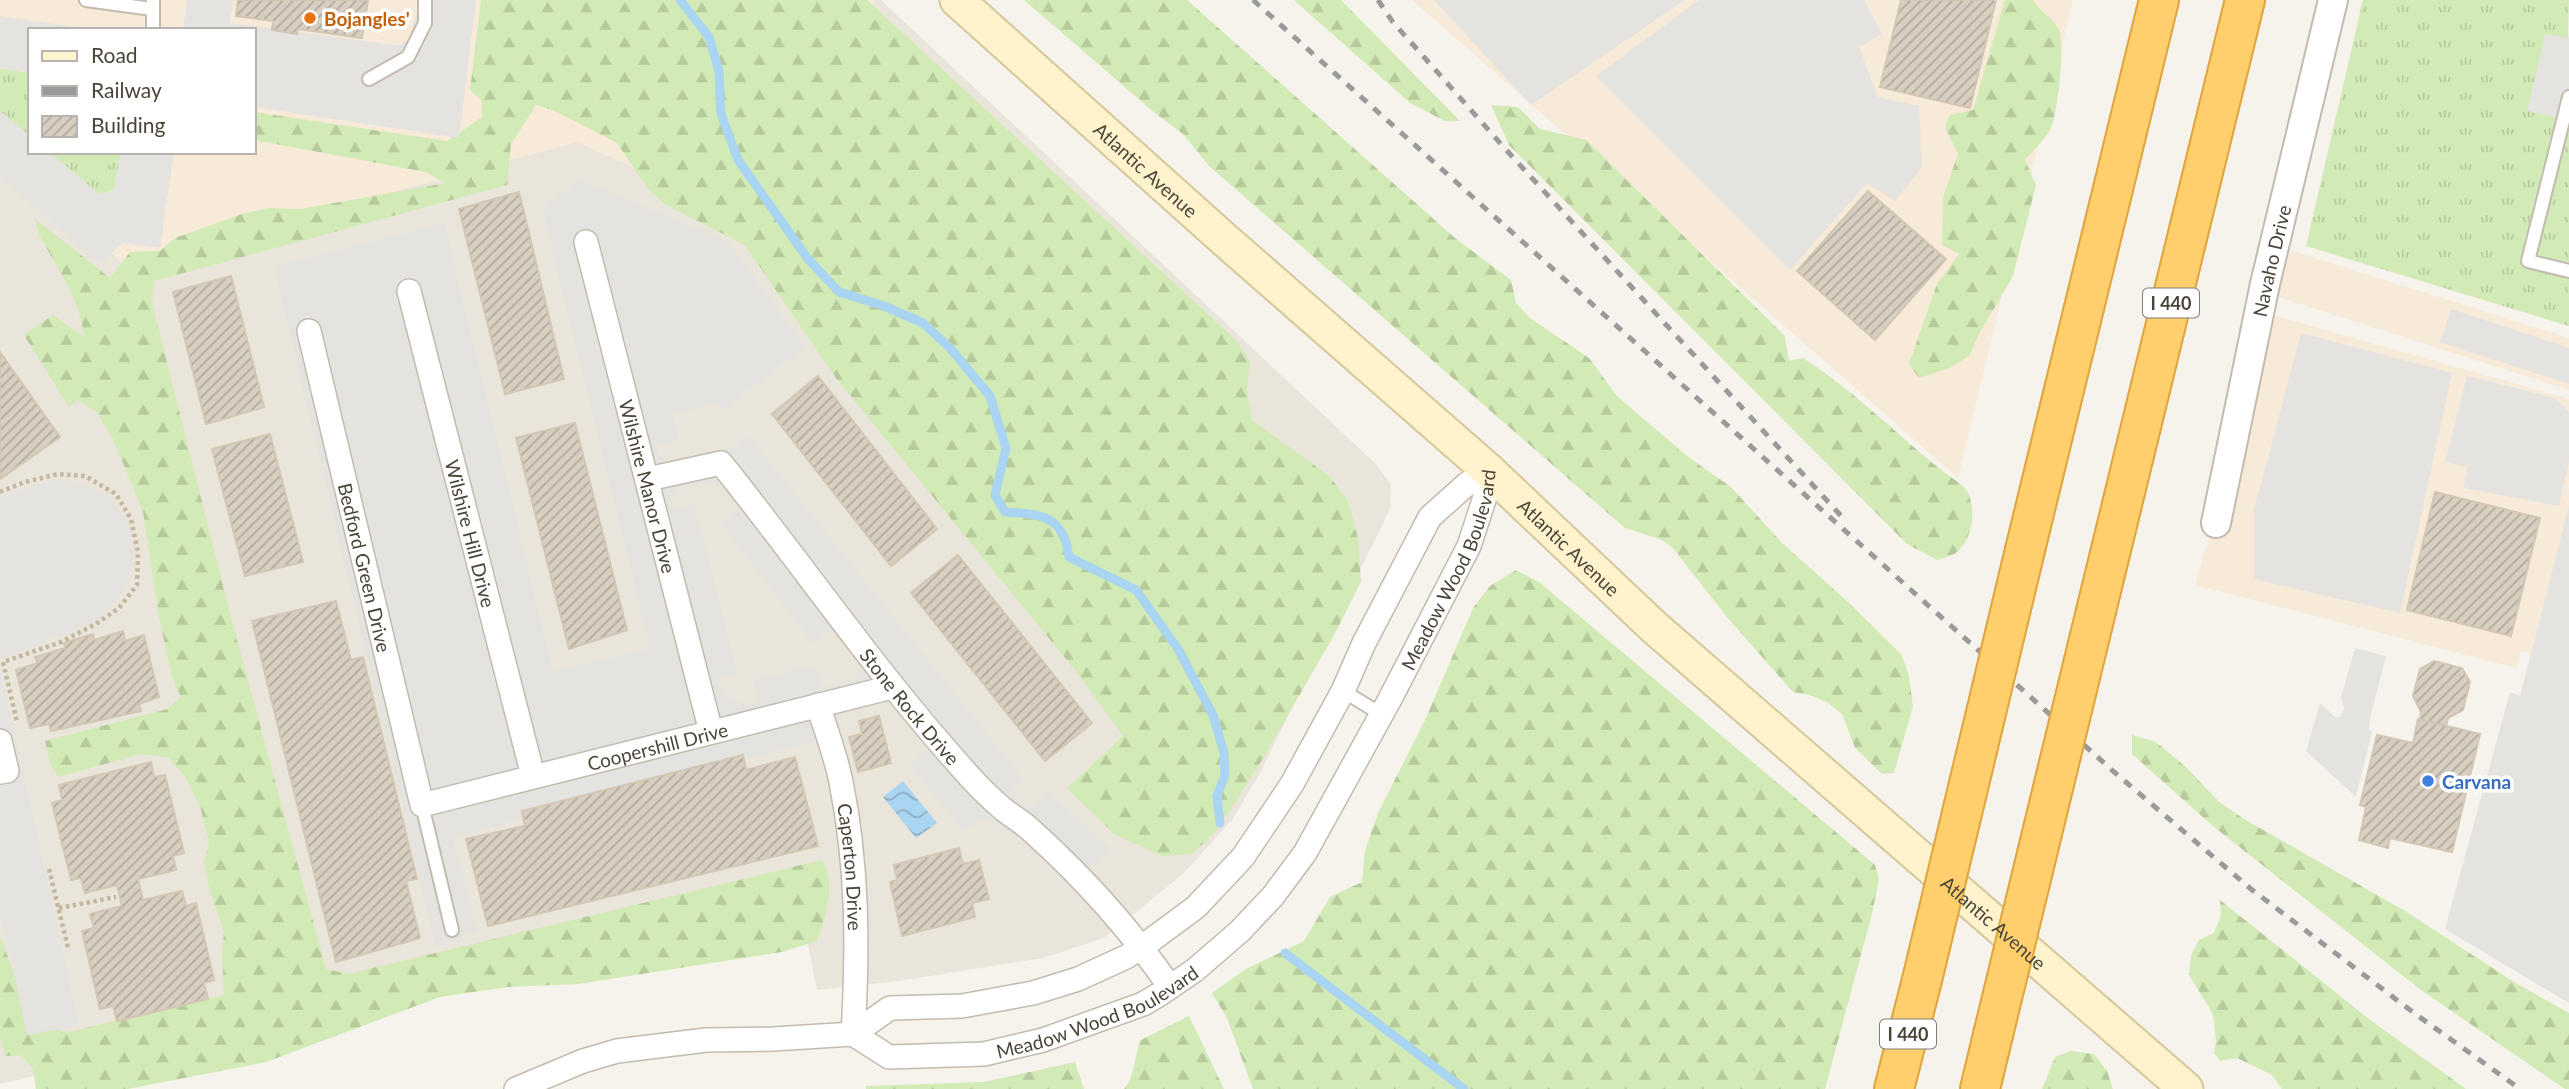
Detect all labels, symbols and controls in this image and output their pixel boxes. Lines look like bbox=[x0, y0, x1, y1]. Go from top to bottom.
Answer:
place label: Bojangles' bbox=[324, 7, 410, 30]
marker: Bojangles' bbox=[302, 10, 318, 26]
legend bbox=[28, 28, 256, 154]
text: Road bbox=[91, 42, 138, 67]
text: Railway bbox=[91, 77, 162, 102]
text: Building bbox=[91, 112, 166, 137]
street label: Atlantic Avenue bbox=[1090, 117, 1203, 222]
street label: Navaho Drive bbox=[2247, 202, 2295, 319]
road number: I 440 bbox=[2143, 288, 2199, 318]
street label: Wilshire Manor Drive bbox=[615, 397, 681, 575]
street label: Wilshire Hill Drive bbox=[441, 457, 501, 610]
street label: Meadow Wood Boulevard bbox=[1396, 468, 1499, 674]
street label: Bedford Green Drive bbox=[334, 480, 397, 654]
street label: Atlantic Avenue bbox=[1514, 493, 1625, 600]
street label: Stone Rock Drive bbox=[856, 643, 965, 769]
street label: Coopershill Drive bbox=[585, 717, 730, 775]
place label: Carvana bbox=[2442, 770, 2511, 793]
marker: Carvana bbox=[2420, 773, 2436, 789]
street label: Caperton Drive bbox=[834, 801, 867, 931]
street label: Atlantic Avenue bbox=[1937, 871, 2051, 974]
street label: Meadow Wood Boulevard bbox=[994, 960, 1202, 1062]
road number: I 440 bbox=[1880, 1020, 1936, 1049]

